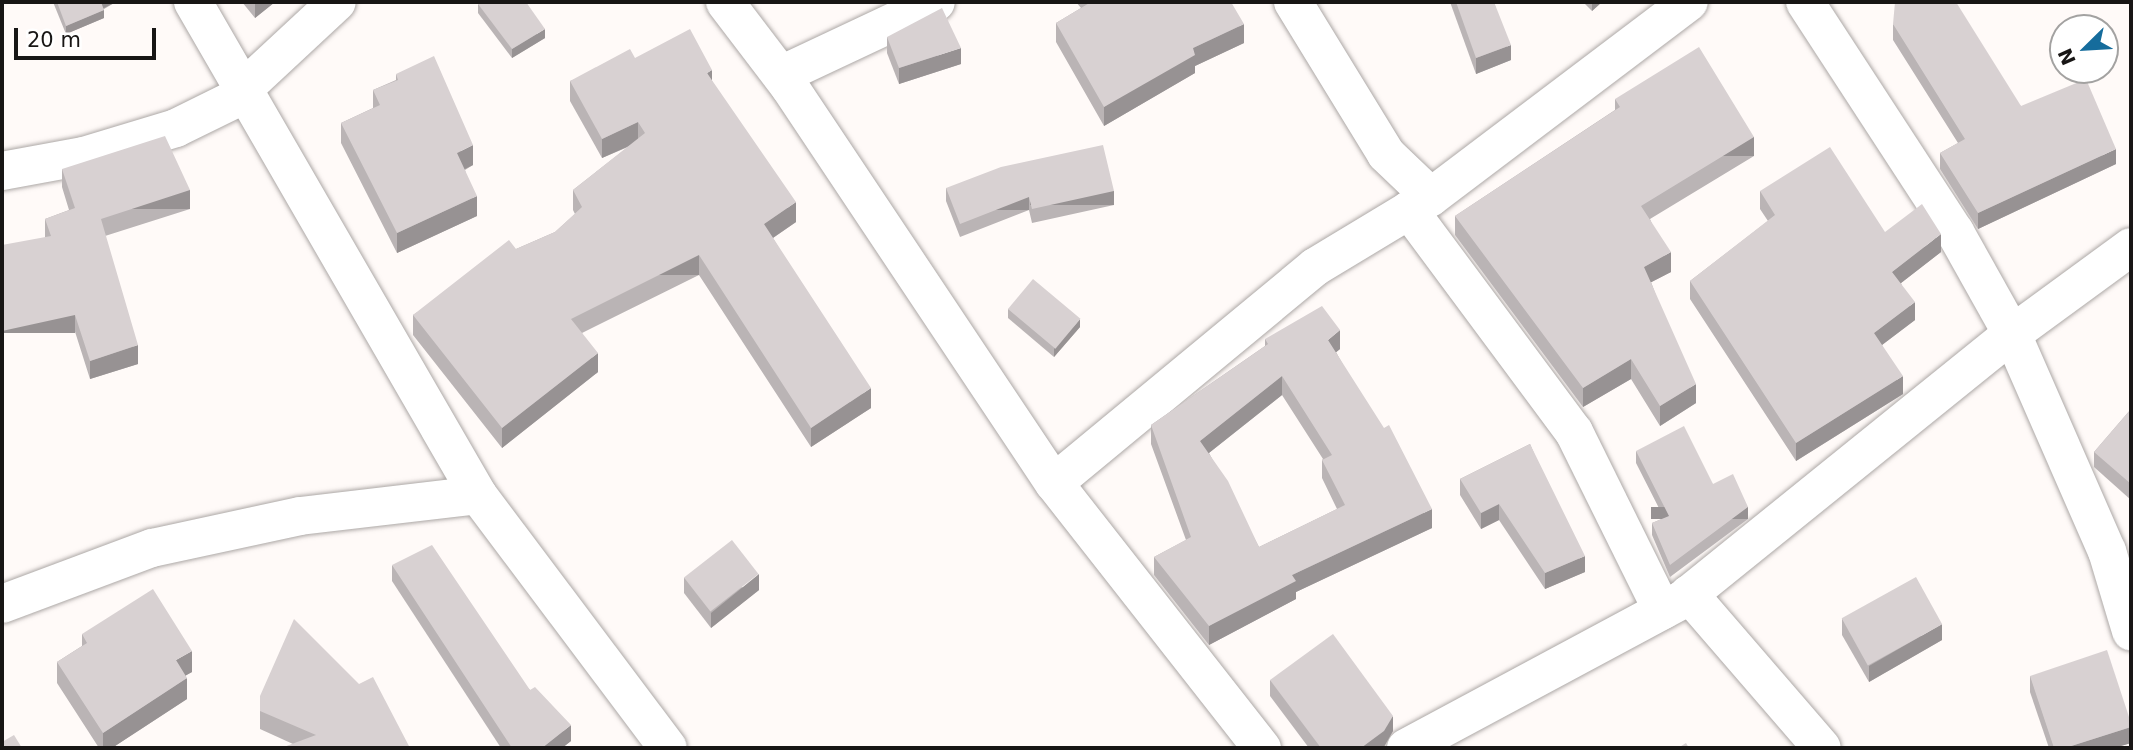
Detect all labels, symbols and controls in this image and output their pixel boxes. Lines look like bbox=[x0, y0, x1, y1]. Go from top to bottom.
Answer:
scale bar bbox=[18, 14, 159, 58]
north arrow bbox=[2049, 14, 2119, 84]
text: 20 m bbox=[27, 28, 81, 52]
text: N bbox=[2053, 45, 2080, 68]

